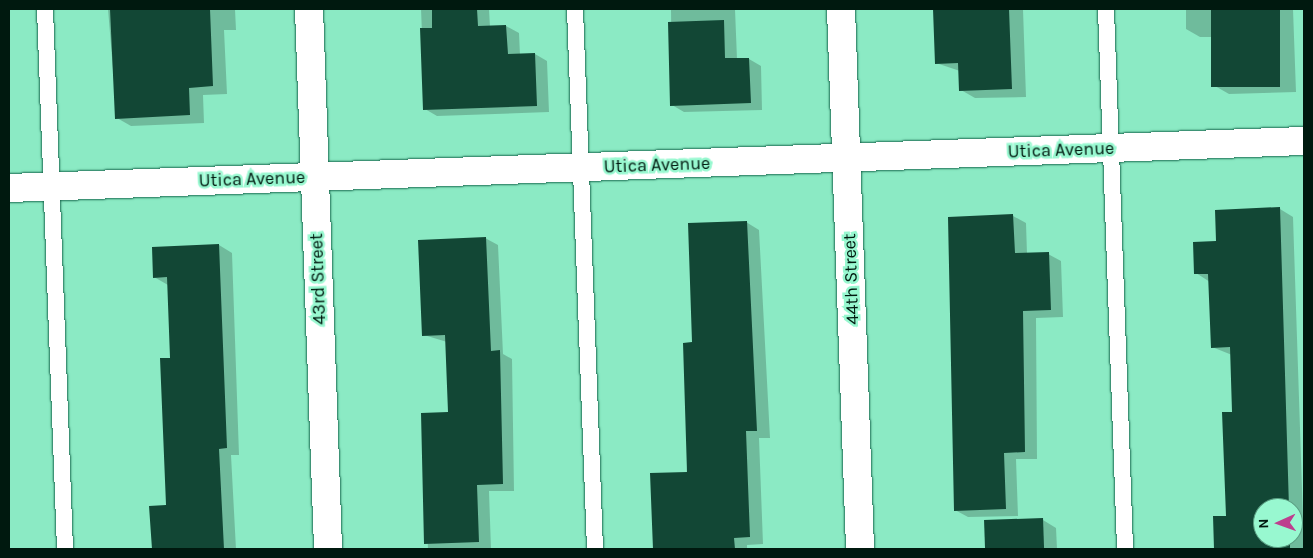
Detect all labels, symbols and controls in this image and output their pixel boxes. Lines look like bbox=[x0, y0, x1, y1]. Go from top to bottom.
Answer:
street label: Utica Avenue bbox=[1007, 137, 1115, 163]
street label: Utica Avenue bbox=[603, 152, 711, 178]
street label: Utica Avenue bbox=[198, 166, 306, 192]
street label: 43rd Street bbox=[306, 233, 330, 325]
street label: 44th Street bbox=[839, 233, 863, 325]
north arrow bbox=[1253, 498, 1303, 548]
text: N bbox=[1255, 518, 1272, 529]

